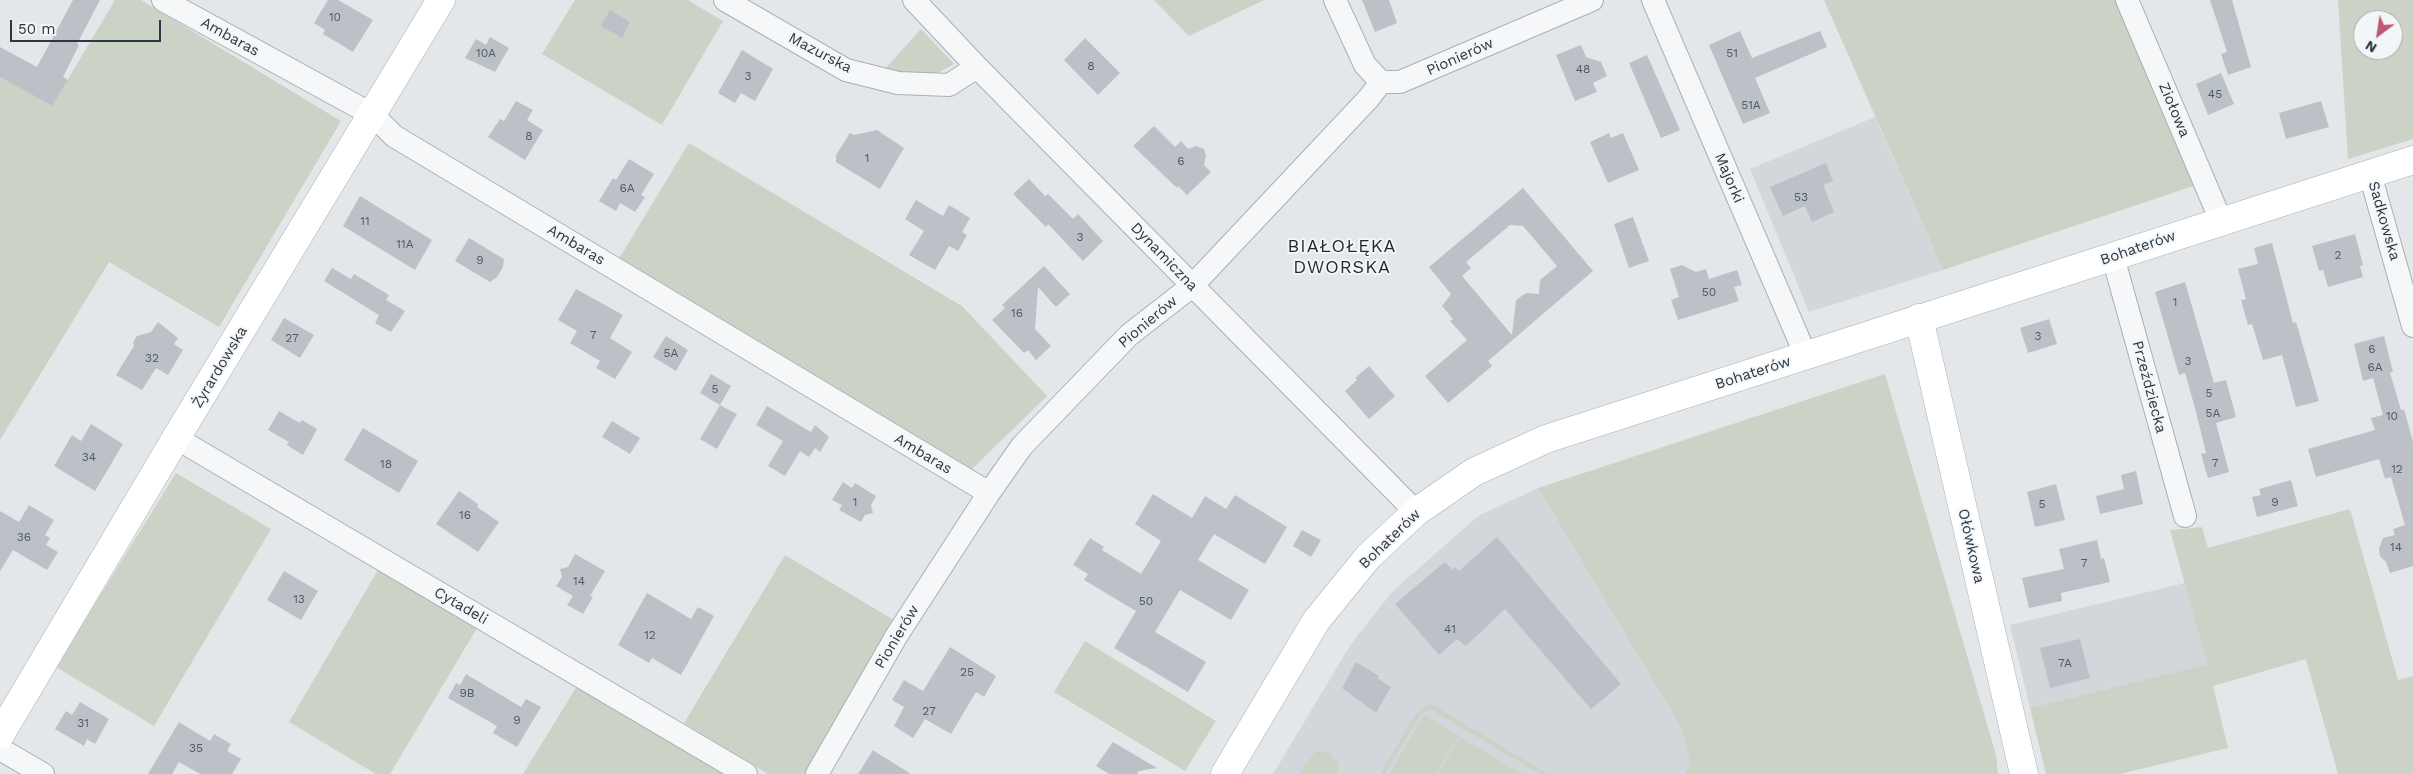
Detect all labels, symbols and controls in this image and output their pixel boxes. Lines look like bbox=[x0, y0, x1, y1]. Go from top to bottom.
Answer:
scale bar bbox=[12, 10, 164, 42]
house number: 10 bbox=[329, 10, 341, 24]
north arrow bbox=[2353, 10, 2403, 60]
street label: Ambaras bbox=[197, 14, 263, 60]
text: 50 m bbox=[18, 20, 55, 38]
street label: Mazurska bbox=[785, 29, 855, 77]
street label: Pionierów bbox=[1424, 34, 1496, 80]
text: N bbox=[2362, 37, 2379, 57]
house number: 10A bbox=[476, 46, 496, 60]
house number: 51 bbox=[1726, 46, 1738, 60]
house number: 8 bbox=[1087, 59, 1095, 73]
house number: 48 bbox=[1576, 62, 1590, 76]
house number: 3 bbox=[745, 69, 751, 83]
street label: Ziołowa bbox=[2154, 80, 2194, 140]
house number: 45 bbox=[2208, 87, 2222, 101]
house number: 51A bbox=[1741, 98, 1761, 112]
house number: 8 bbox=[525, 129, 533, 143]
street label: Majorki bbox=[1710, 150, 1748, 206]
house number: 1 bbox=[865, 151, 869, 165]
house number: 6 bbox=[1177, 154, 1185, 168]
street label: Sadkowska bbox=[2364, 179, 2404, 263]
house number: 6A bbox=[619, 181, 635, 195]
house number: 53 bbox=[1794, 190, 1808, 204]
house number: 11 bbox=[360, 214, 370, 228]
street label: Dynamiczna bbox=[1127, 219, 1201, 295]
street label: Ambaras bbox=[544, 221, 608, 269]
street label: Bohaterów bbox=[2098, 227, 2178, 269]
house number: 3 bbox=[1077, 230, 1083, 244]
district label: BIAŁOŁĘKA DWORSKA bbox=[1286, 236, 1398, 278]
house number: 11A bbox=[396, 237, 414, 251]
house number: 2 bbox=[2335, 248, 2341, 262]
house number: 9 bbox=[476, 253, 484, 267]
house number: 50 bbox=[1702, 285, 1716, 299]
street label: Pionierów bbox=[1115, 292, 1181, 352]
house number: 1 bbox=[2173, 295, 2177, 309]
house number: 16 bbox=[1011, 306, 1023, 320]
street label: Żyrardowska bbox=[189, 323, 251, 411]
house number: 7 bbox=[590, 328, 596, 342]
house number: 3 bbox=[2035, 329, 2041, 343]
house number: 27 bbox=[285, 331, 299, 345]
street label: Przeździecka bbox=[2128, 339, 2170, 435]
house number: 6 bbox=[2368, 342, 2376, 356]
house number: 5A bbox=[664, 346, 678, 360]
house number: 32 bbox=[145, 351, 159, 365]
street label: Bohaterów bbox=[1713, 352, 1793, 394]
house number: 3 bbox=[2185, 354, 2191, 368]
house number: 6A bbox=[2367, 360, 2383, 374]
house number: 5 bbox=[712, 382, 718, 396]
house number: 5 bbox=[2206, 386, 2212, 400]
house number: 5A bbox=[2206, 406, 2220, 420]
house number: 10 bbox=[2386, 409, 2398, 423]
street label: Ambaras bbox=[891, 430, 955, 478]
house number: 34 bbox=[82, 450, 96, 464]
house number: 7 bbox=[2212, 456, 2218, 470]
house number: 18 bbox=[380, 457, 392, 471]
house number: 12 bbox=[2391, 462, 2403, 476]
house number: 1 bbox=[853, 495, 857, 509]
house number: 9 bbox=[2271, 495, 2279, 509]
house number: 5 bbox=[2039, 497, 2045, 511]
street label: Bohaterów bbox=[1356, 505, 1424, 573]
street label: Ołówkowa bbox=[1954, 507, 1988, 585]
house number: 16 bbox=[459, 508, 471, 522]
house number: 36 bbox=[17, 530, 31, 544]
house number: 14 bbox=[2390, 540, 2402, 554]
house number: 7 bbox=[2081, 556, 2087, 570]
house number: 14 bbox=[573, 574, 585, 588]
street label: Cytadeli bbox=[431, 583, 491, 629]
house number: 13 bbox=[293, 592, 305, 606]
house number: 50 bbox=[1139, 594, 1153, 608]
street label: Pionierów bbox=[871, 602, 923, 672]
house number: 41 bbox=[1444, 622, 1456, 636]
house number: 12 bbox=[644, 628, 656, 642]
house number: 7A bbox=[2058, 656, 2072, 670]
house number: 25 bbox=[960, 665, 974, 679]
house number: 9B bbox=[459, 686, 475, 700]
house number: 27 bbox=[922, 704, 936, 718]
house number: 9 bbox=[513, 713, 521, 727]
house number: 31 bbox=[77, 716, 89, 730]
house number: 35 bbox=[189, 741, 203, 755]

